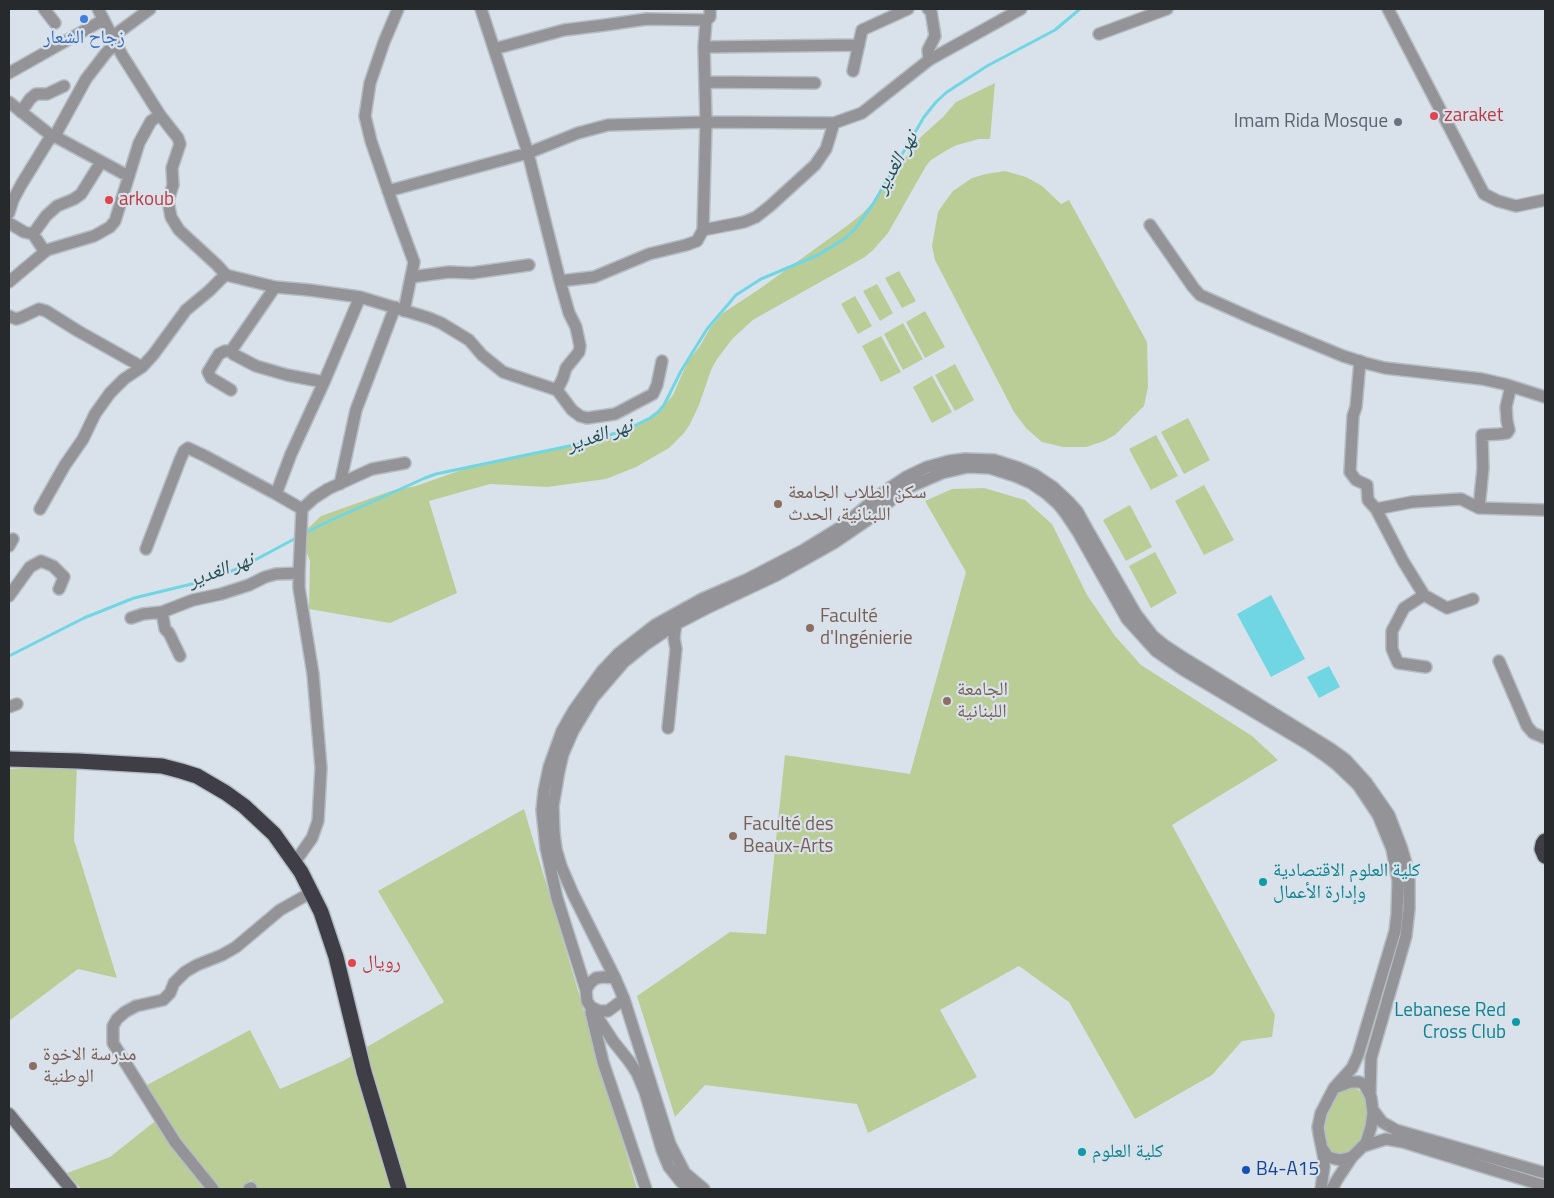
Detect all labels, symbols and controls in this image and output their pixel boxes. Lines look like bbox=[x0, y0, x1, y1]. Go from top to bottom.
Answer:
marker: زجاح الشعار bbox=[78, 13, 90, 25]
place label: زجاح الشعار bbox=[43, 27, 125, 49]
place label: zaraket bbox=[1444, 105, 1503, 127]
marker: zaraket bbox=[1428, 110, 1440, 122]
place label: Imam Rida Mosque bbox=[1234, 111, 1388, 133]
marker: Imam Rida Mosque bbox=[1392, 116, 1404, 128]
water label: نهر الغدير bbox=[870, 128, 924, 198]
place label: arkoub bbox=[119, 189, 174, 211]
marker: arkoub bbox=[103, 194, 115, 206]
water label: نهر الغدير bbox=[564, 414, 636, 458]
place label: سكن الطلاب الجامعة اللبنانية، الحدث bbox=[788, 482, 927, 526]
marker: سكن الطلاب الجامعة اللبنانية، الحدث bbox=[772, 498, 784, 510]
water label: نهر الغدير bbox=[185, 548, 257, 594]
place label: Faculté d'Ingénierie bbox=[820, 606, 913, 650]
marker: Faculté d'Ingénierie bbox=[804, 622, 816, 634]
place label: الجامعة اللبنانية bbox=[957, 679, 1008, 723]
marker: الجامعة اللبنانية bbox=[941, 695, 953, 707]
place label: Faculté des Beaux-Arts bbox=[743, 814, 834, 858]
marker: Faculté des Beaux-Arts bbox=[727, 830, 739, 842]
place label: كلية العلوم الاقتصادية وإدارة الأعمال bbox=[1273, 860, 1420, 904]
marker: كلية العلوم الاقتصادية وإدارة الأعمال bbox=[1257, 876, 1269, 888]
place label: رويال bbox=[362, 952, 401, 974]
marker: رويال bbox=[346, 957, 358, 969]
place label: Lebanese Red Cross Club bbox=[1394, 1000, 1506, 1044]
marker: Lebanese Red Cross Club bbox=[1510, 1016, 1522, 1028]
place label: مدرسة الاخوة الوطنية bbox=[43, 1044, 136, 1088]
marker: مدرسة الاخوة الوطنية bbox=[27, 1060, 39, 1072]
place label: كلية العلوم bbox=[1092, 1141, 1163, 1163]
marker: كلية العلوم bbox=[1076, 1146, 1088, 1158]
place label: B4-A15 bbox=[1256, 1159, 1319, 1181]
marker: B4-A15 bbox=[1240, 1164, 1252, 1176]

